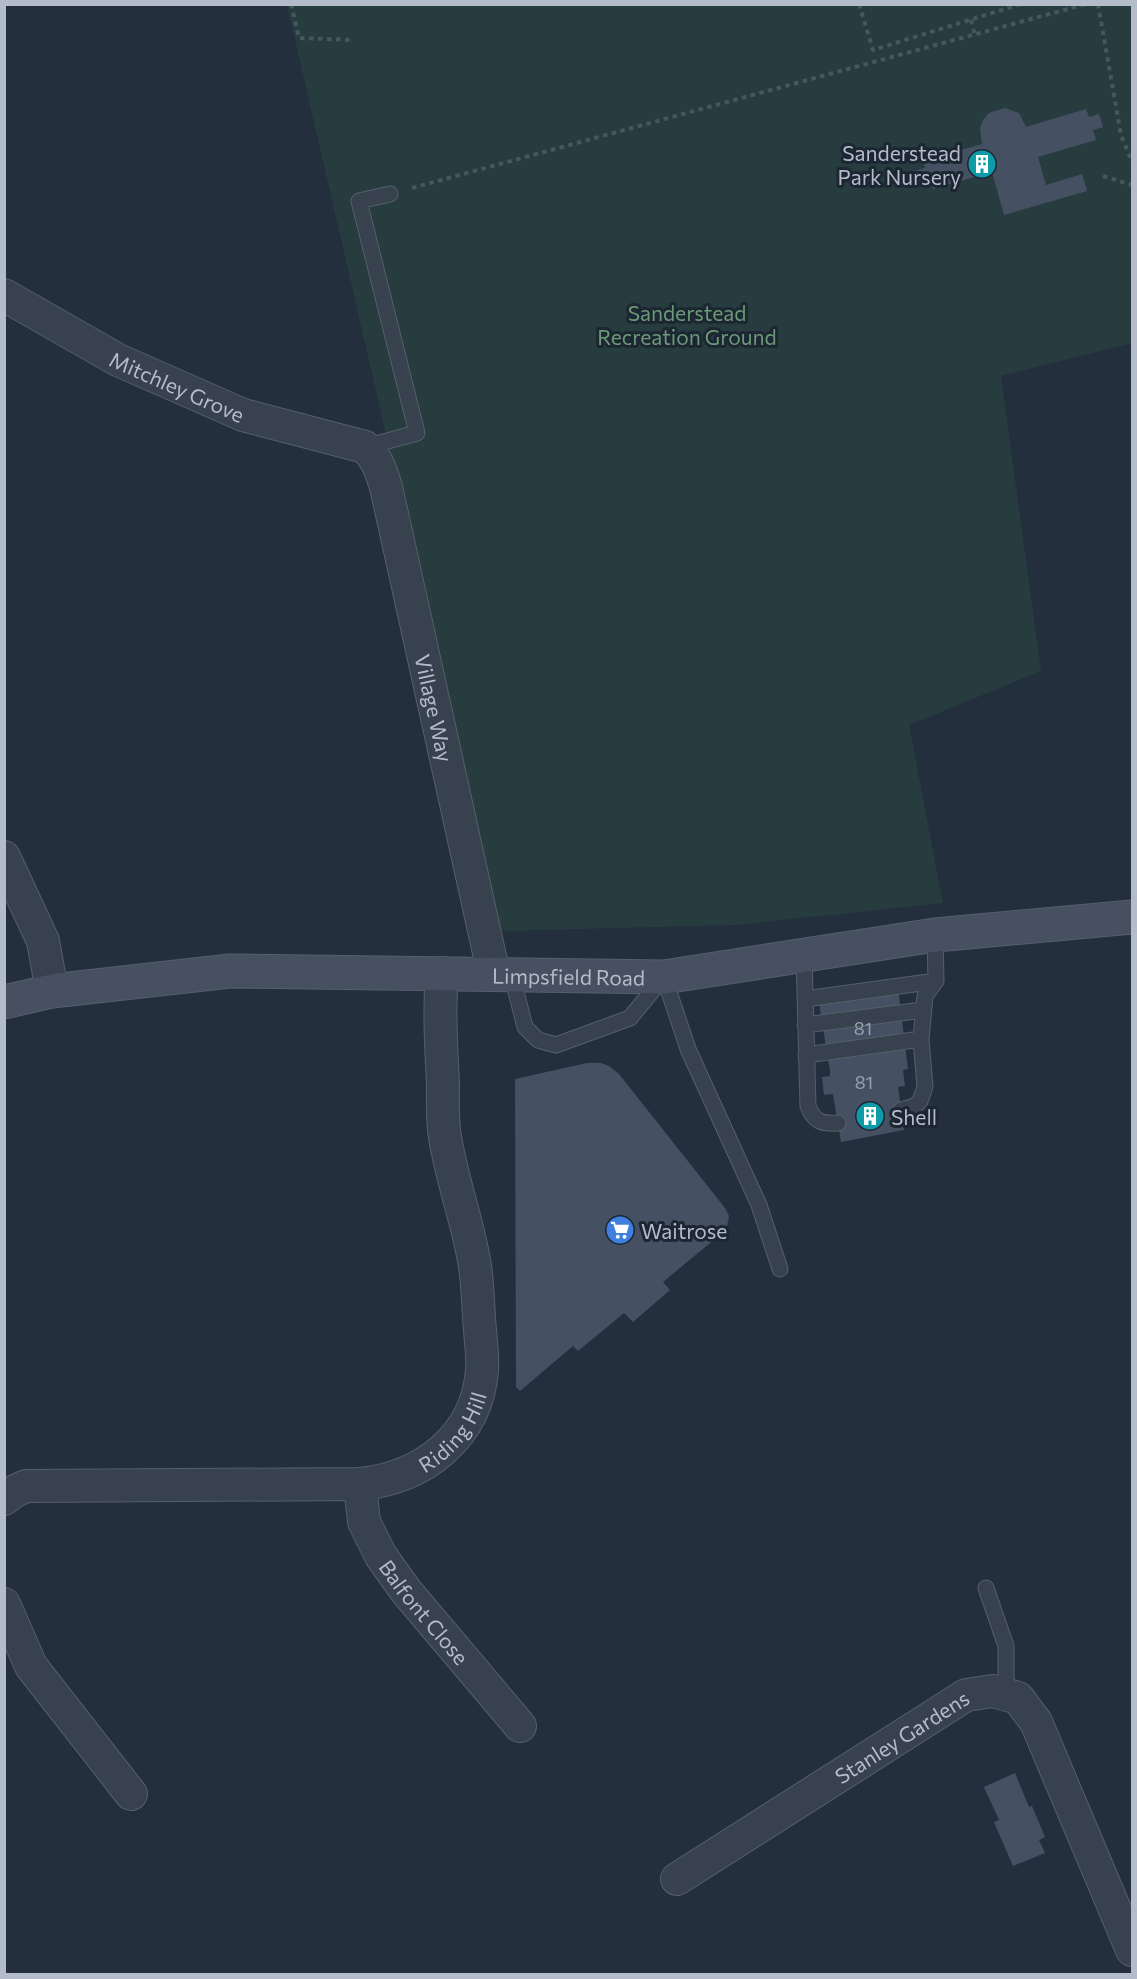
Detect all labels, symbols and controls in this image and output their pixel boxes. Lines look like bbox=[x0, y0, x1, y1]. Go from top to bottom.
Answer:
place label: Sanderstead Park Nursery bbox=[838, 140, 961, 189]
building icon: Sanderstead Park Nursery bbox=[966, 148, 998, 180]
park label: Sanderstead Recreation Ground bbox=[597, 300, 777, 349]
street label: Mitchley Grove bbox=[106, 346, 248, 427]
street label: Village Way bbox=[411, 652, 459, 764]
street label: Limpsfield Road bbox=[492, 962, 645, 989]
house number: 81 bbox=[854, 1017, 872, 1039]
house number: 81 bbox=[855, 1071, 873, 1093]
building icon: Shell bbox=[854, 1100, 886, 1132]
place label: Shell bbox=[891, 1104, 937, 1129]
supermarket icon: Waitrose bbox=[604, 1214, 636, 1246]
place label: Waitrose bbox=[641, 1218, 727, 1243]
street label: Riding Hill bbox=[413, 1389, 490, 1477]
street label: Balfont Close bbox=[375, 1554, 475, 1669]
street label: Stanley Gardens bbox=[830, 1684, 973, 1788]

